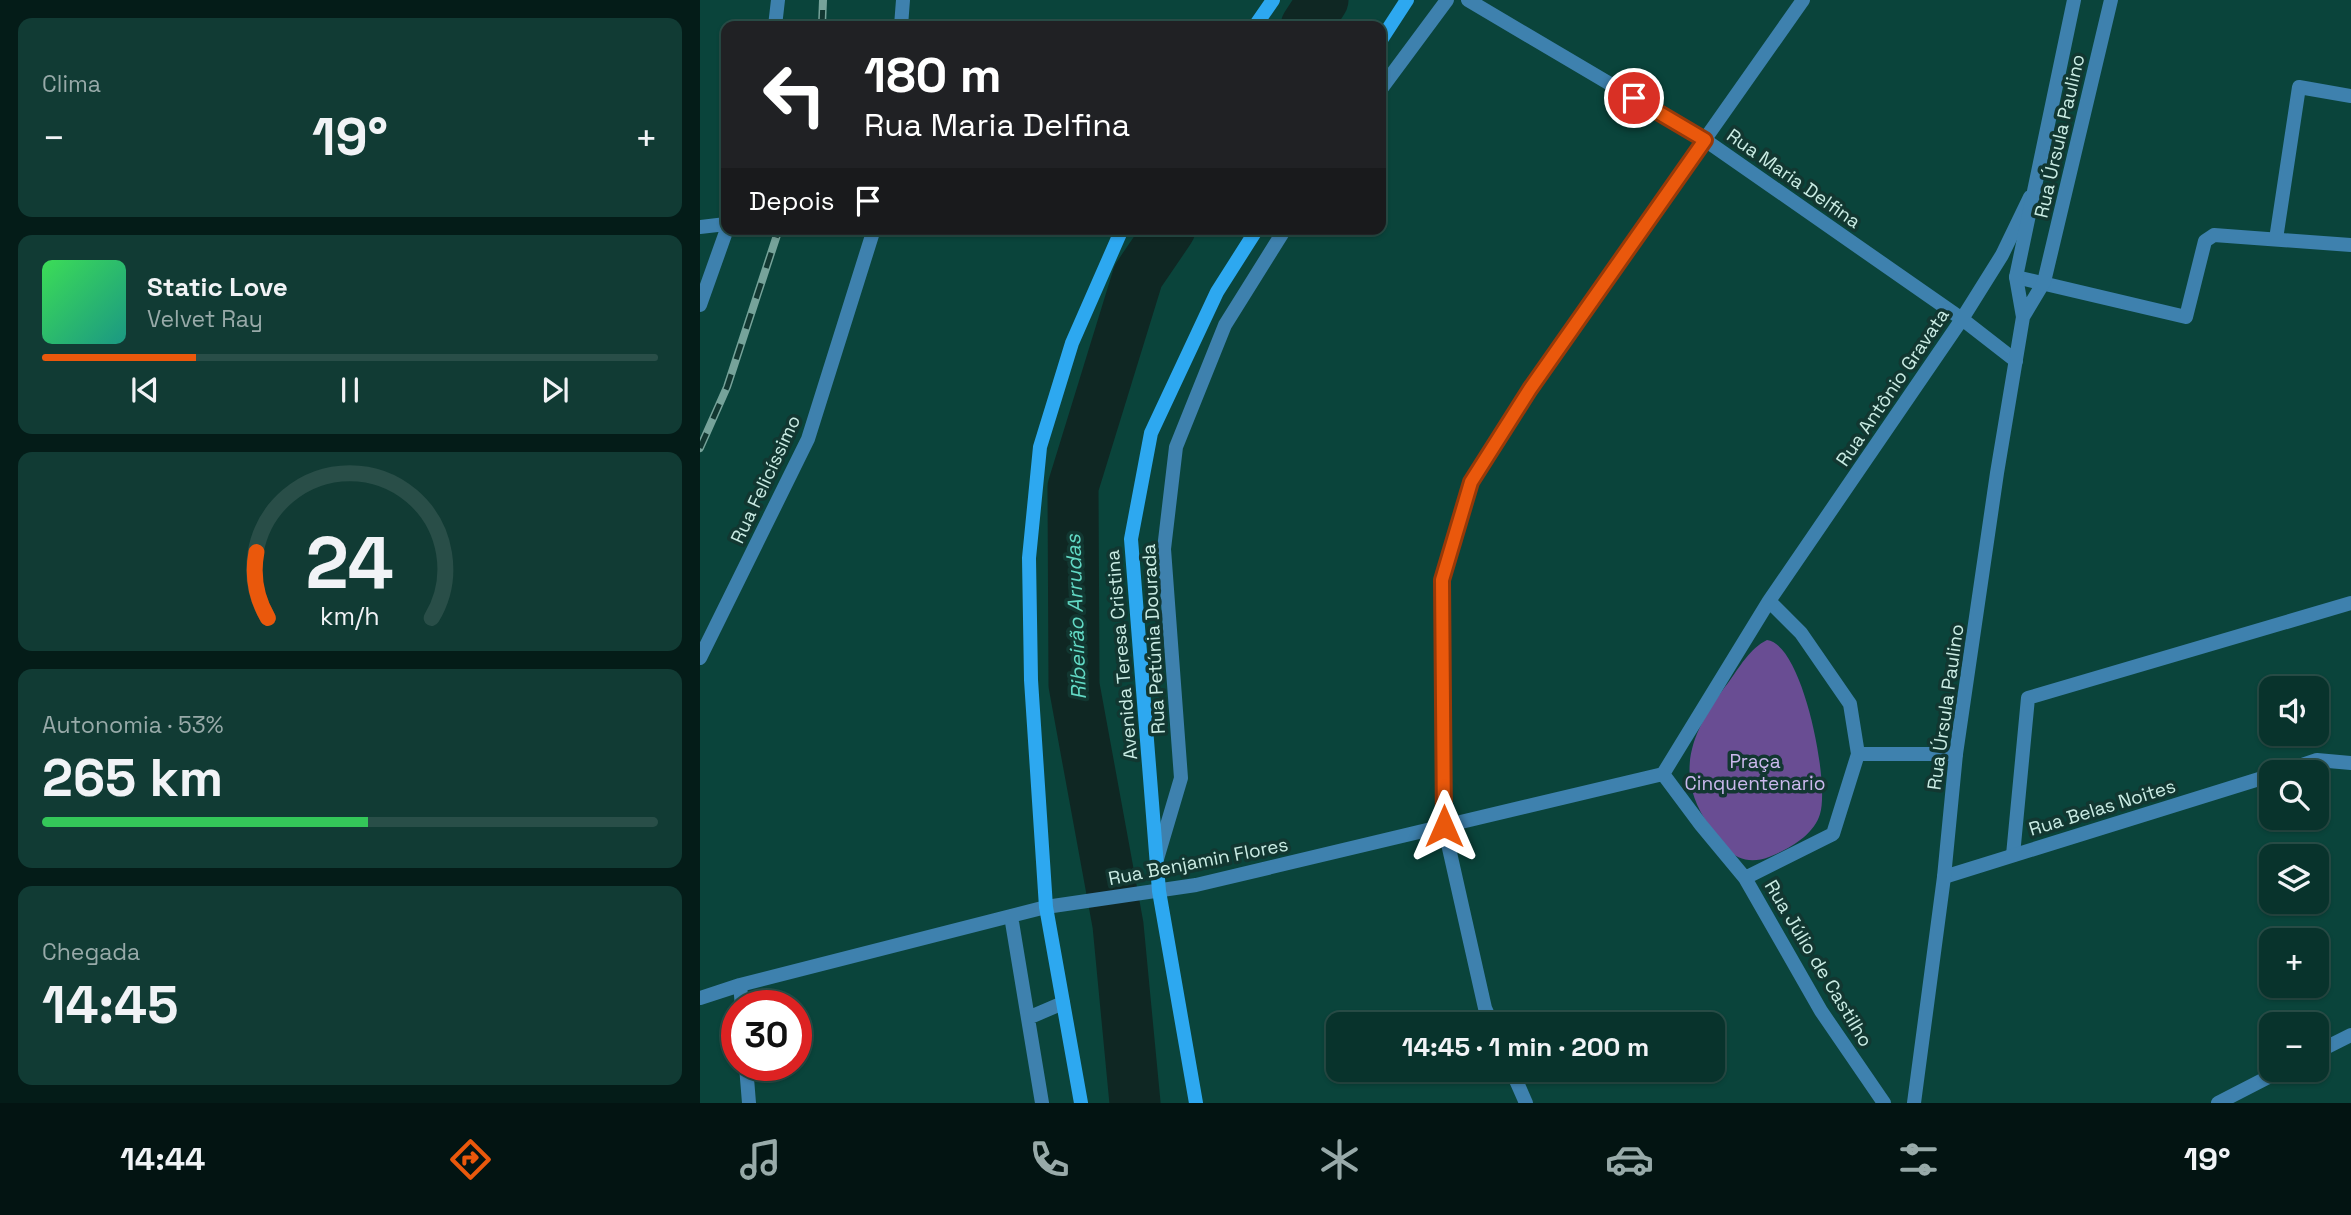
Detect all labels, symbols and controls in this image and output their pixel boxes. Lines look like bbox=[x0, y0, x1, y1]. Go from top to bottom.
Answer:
text: 180 m bbox=[864, 44, 1002, 106]
icon: left bbox=[749, 49, 840, 140]
street label: Rua Úrsula Paulino bbox=[2028, 52, 2090, 220]
pin bbox=[1604, 68, 1664, 128]
text: Clima bbox=[42, 69, 101, 99]
icon: arrive bbox=[1615, 79, 1653, 117]
text: 19° bbox=[312, 104, 388, 170]
text: Rua Maria Delfina bbox=[864, 105, 1130, 145]
text: − bbox=[42, 114, 66, 162]
text: + bbox=[634, 114, 658, 162]
street label: Rua Maria Delfina bbox=[1722, 123, 1866, 234]
icon: arrive bbox=[849, 182, 887, 220]
text: Depois bbox=[749, 184, 835, 218]
text: Static Love bbox=[147, 270, 288, 304]
street label: Rua Antônio Gravata bbox=[1830, 303, 1955, 471]
text: Velvet Ray bbox=[147, 304, 263, 334]
icon: previous bbox=[126, 371, 164, 409]
icon: pause bbox=[331, 371, 369, 409]
icon: next bbox=[536, 371, 574, 409]
street label: Rua Felicíssimo bbox=[725, 411, 806, 547]
text: 24 bbox=[306, 516, 394, 609]
water label: Ribeirão Arrudas bbox=[1059, 533, 1092, 700]
street label: Rua Petúnia Dourada bbox=[1136, 543, 1171, 735]
street label: Avenida Teresa Cristina bbox=[1100, 549, 1143, 761]
text: km/h bbox=[320, 599, 380, 631]
street label: Rua Úrsula Paulino bbox=[1921, 622, 1970, 792]
map controls bbox=[2259, 676, 2329, 1082]
button: sound bbox=[2259, 676, 2329, 746]
text: Autonomia · 53% bbox=[42, 710, 223, 740]
text: 265 km bbox=[42, 745, 223, 811]
park label: Praça Cinquentenario bbox=[1685, 749, 1825, 796]
button: search bbox=[2259, 760, 2329, 830]
street label: Rua Belas Noites bbox=[2026, 773, 2179, 842]
position arrow bbox=[1407, 789, 1481, 863]
street label: Rua Benjamin Flores bbox=[1106, 832, 1290, 891]
button: layers bbox=[2259, 844, 2329, 914]
street label: Rua Júlio de Castilho bbox=[1759, 875, 1878, 1051]
button: + bbox=[2259, 928, 2329, 998]
text: Chegada bbox=[42, 937, 140, 967]
text: 14:45 bbox=[42, 972, 178, 1038]
speed limit sign: 30 bbox=[721, 990, 812, 1081]
button: − bbox=[2259, 1012, 2329, 1082]
text: 14:45 · 1 min · 200 m bbox=[1402, 1030, 1649, 1064]
icon: directions bbox=[446, 1135, 495, 1184]
icon: music bbox=[736, 1135, 785, 1184]
icon: phone bbox=[1025, 1135, 1074, 1184]
icon: climate bbox=[1315, 1135, 1364, 1184]
icon: car bbox=[1605, 1135, 1654, 1184]
icon: filters bbox=[1894, 1135, 1943, 1184]
text: 14:44 bbox=[120, 1139, 205, 1179]
text: 19° bbox=[2184, 1139, 2231, 1179]

